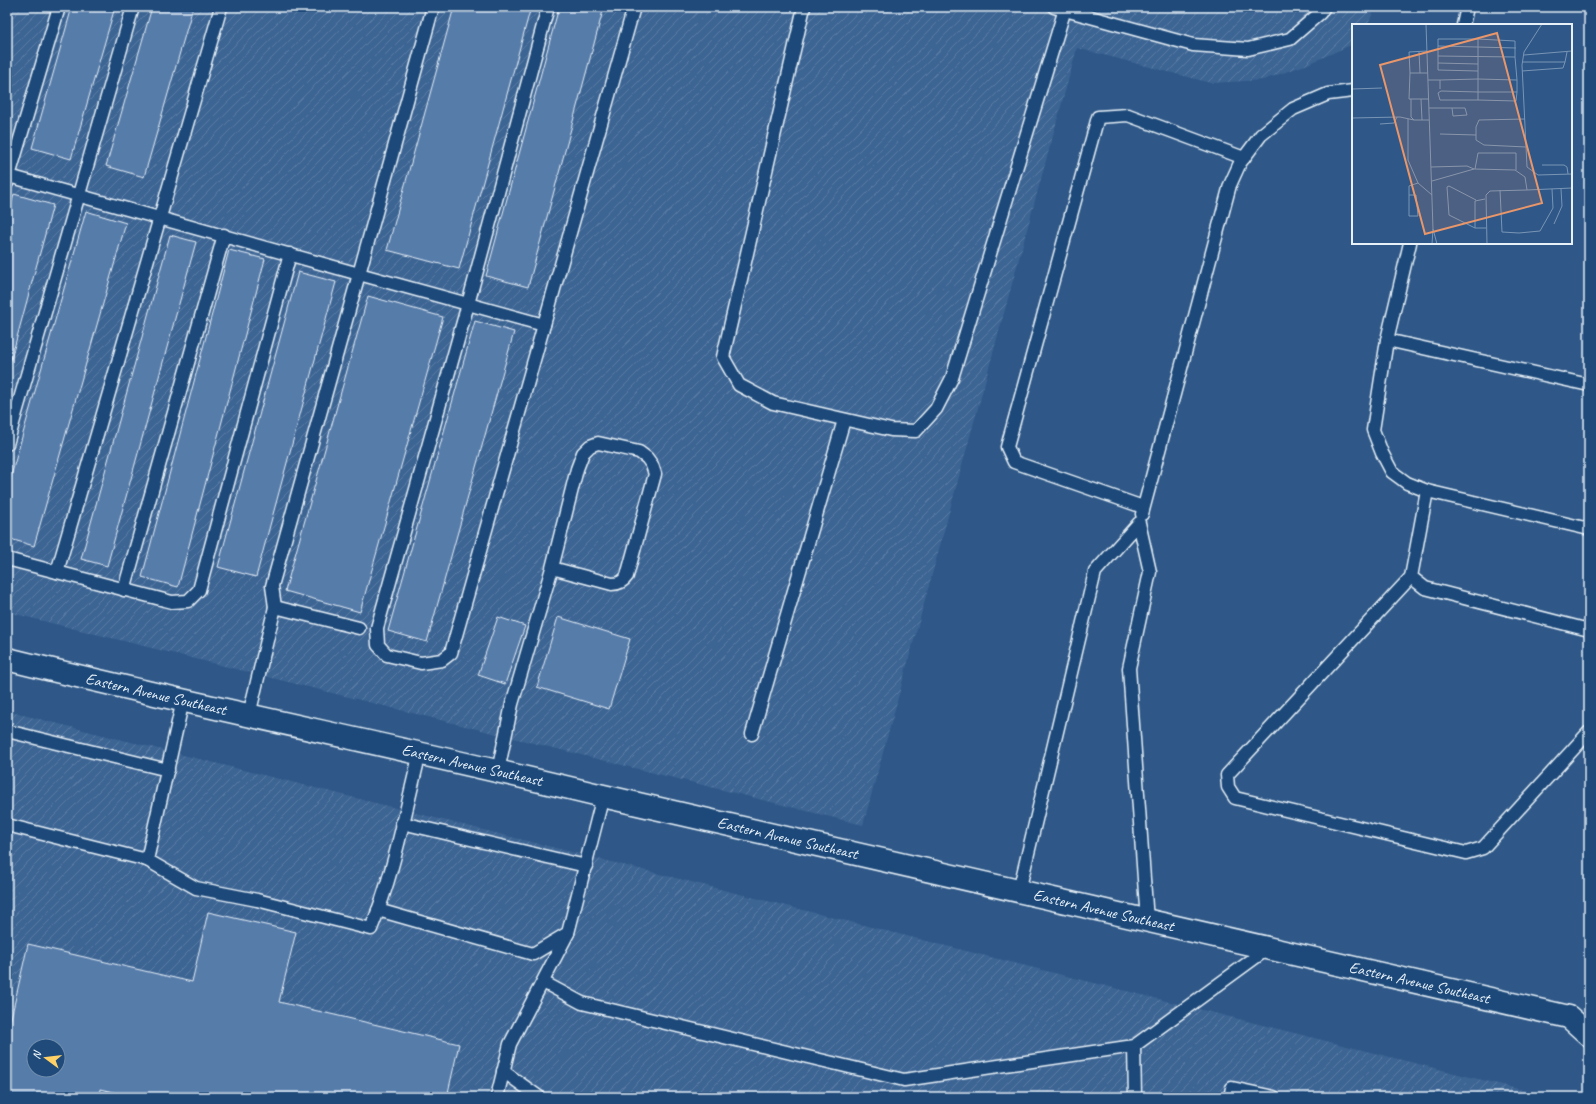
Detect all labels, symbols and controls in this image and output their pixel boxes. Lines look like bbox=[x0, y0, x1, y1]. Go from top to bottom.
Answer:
inset map bbox=[1352, 24, 1572, 244]
street label: Eastern Avenue Southeast bbox=[84, 668, 230, 720]
street label: Eastern Avenue Southeast bbox=[400, 740, 546, 792]
street label: Eastern Avenue Southeast bbox=[716, 813, 862, 864]
street label: Eastern Avenue Southeast bbox=[1031, 885, 1177, 937]
street label: Eastern Avenue Southeast bbox=[1347, 957, 1493, 1009]
north arrow bbox=[26, 1038, 66, 1078]
text: N bbox=[29, 1048, 45, 1061]

